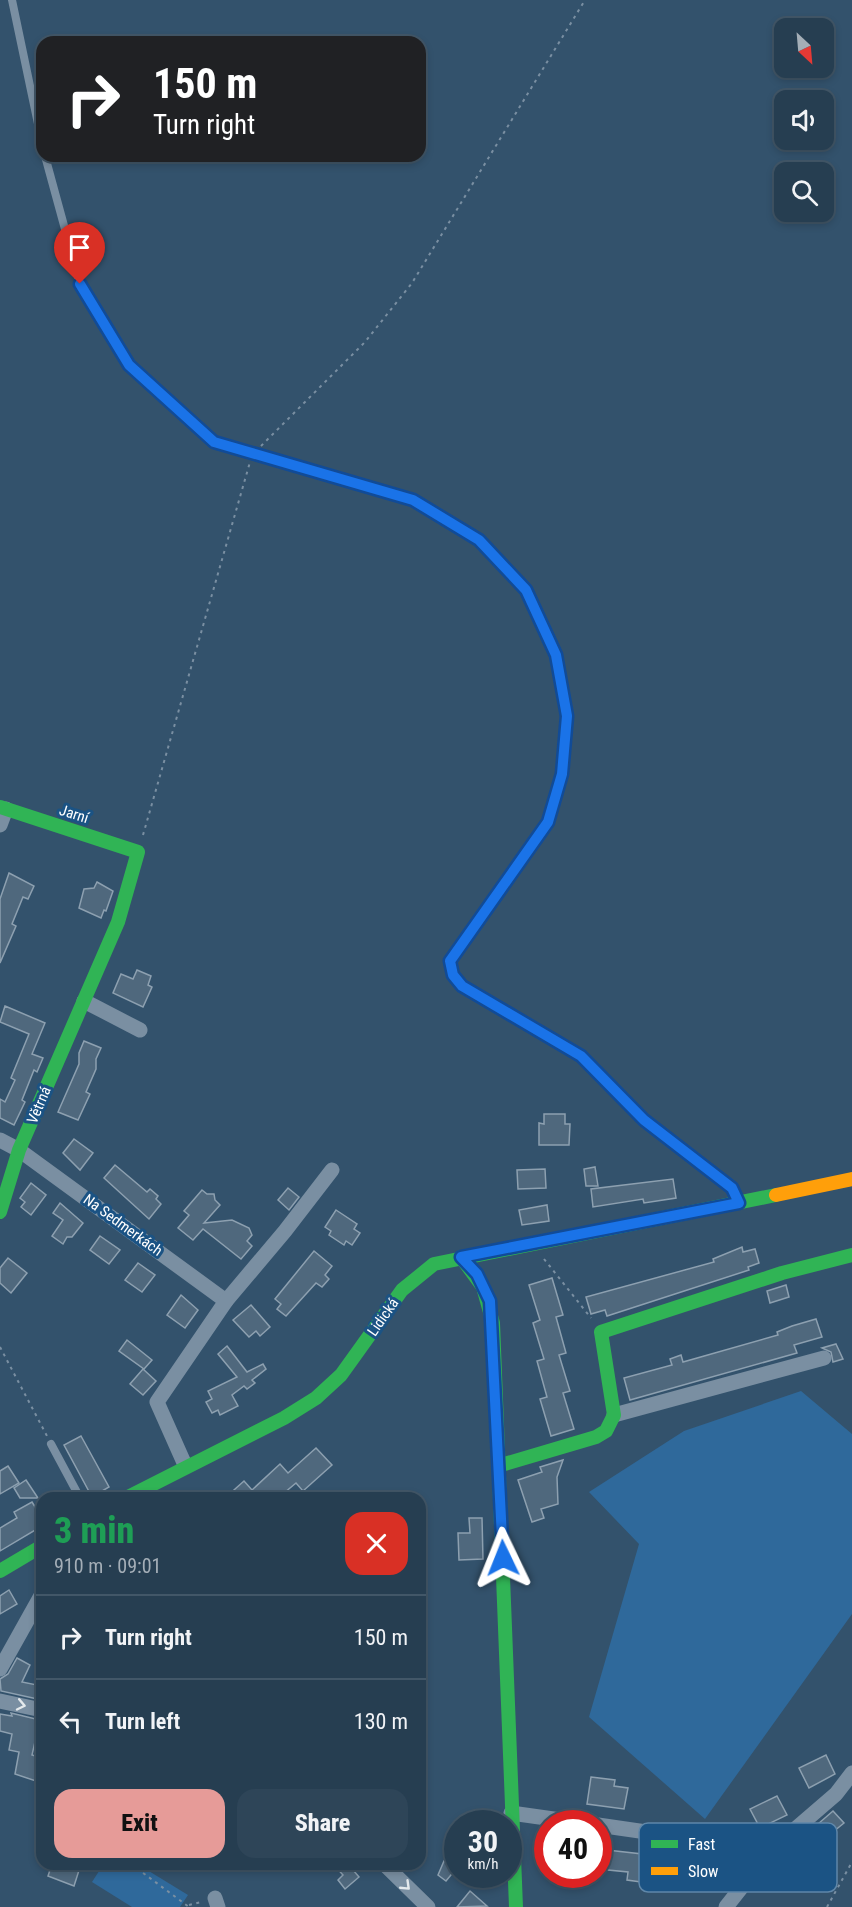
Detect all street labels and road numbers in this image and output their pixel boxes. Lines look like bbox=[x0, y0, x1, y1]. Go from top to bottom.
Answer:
street label: Jarní bbox=[57, 801, 92, 828]
street label: Větrná bbox=[23, 1084, 55, 1126]
street label: Na Sedmerkách bbox=[80, 1190, 166, 1260]
street label: Lidická bbox=[363, 1294, 403, 1340]

